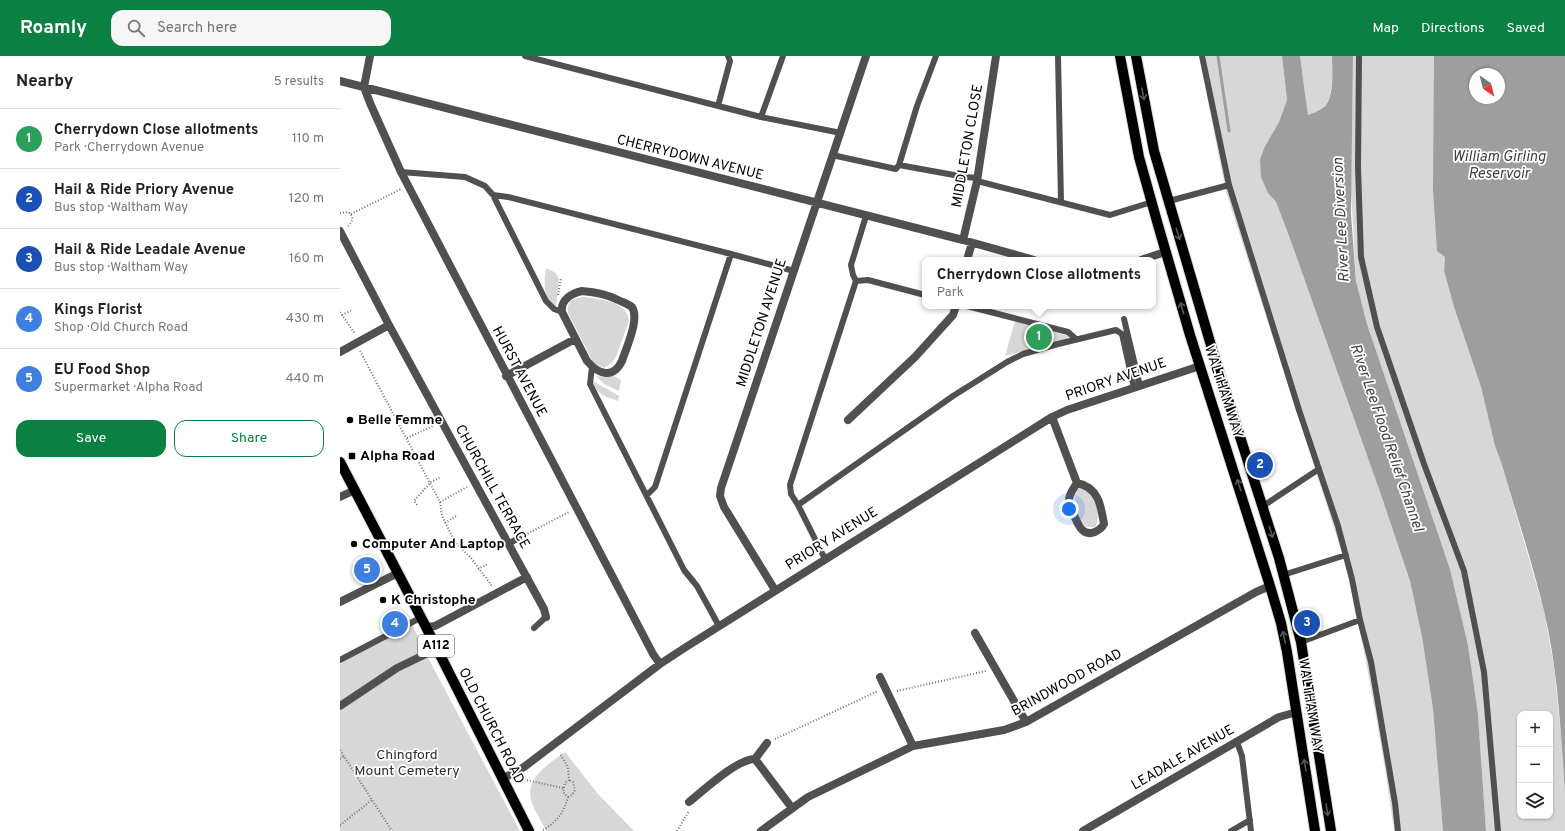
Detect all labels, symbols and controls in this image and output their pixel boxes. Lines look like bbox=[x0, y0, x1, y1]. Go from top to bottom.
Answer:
search box bbox=[111, 10, 391, 46]
text: Roamly bbox=[20, 16, 87, 40]
icon: search bbox=[125, 17, 147, 39]
text: Search here bbox=[157, 19, 237, 38]
text: Map bbox=[1373, 20, 1399, 37]
text: Directions bbox=[1421, 20, 1485, 37]
text: Saved bbox=[1507, 20, 1545, 37]
north arrow bbox=[1469, 68, 1505, 104]
text: Nearby bbox=[16, 71, 73, 93]
text: 5 results bbox=[274, 74, 324, 90]
street label: MIDDLETON CLOSE bbox=[949, 83, 987, 209]
one-way arrow bbox=[1140, 87, 1148, 100]
text: Cherrydown Close allotments bbox=[54, 121, 258, 140]
text: 1 bbox=[26, 131, 32, 147]
text: 110 m bbox=[292, 131, 324, 147]
street label: CHERRYDOWN AVENUE bbox=[615, 131, 765, 185]
text: Park · Cherrydown Avenue bbox=[54, 140, 204, 156]
water label: William Girling Reservoir bbox=[1452, 148, 1547, 184]
water label: River Lee Diversion bbox=[1329, 157, 1355, 283]
text: Hail & Ride Priory Avenue bbox=[54, 181, 234, 200]
text: 2 bbox=[25, 191, 33, 207]
text: 120 m bbox=[289, 191, 324, 207]
text: Bus stop · Waltham Way bbox=[54, 200, 188, 216]
one-way arrow bbox=[1175, 227, 1182, 240]
text: Hail & Ride Leadale Avenue bbox=[54, 241, 246, 260]
text: 3 bbox=[25, 251, 33, 267]
text: 160 m bbox=[289, 251, 324, 267]
street label: MIDDLETON AVENUE bbox=[733, 257, 791, 389]
popup bbox=[922, 257, 1156, 309]
text: Bus stop · Waltham Way bbox=[54, 260, 188, 276]
text: Cherrydown Close allotments bbox=[937, 266, 1141, 285]
text: Park bbox=[937, 285, 964, 301]
text: Kings Florist bbox=[54, 301, 142, 320]
one-way arrow bbox=[1178, 302, 1185, 315]
text: 4 bbox=[25, 311, 33, 327]
text: 430 m bbox=[286, 311, 324, 327]
text: Shop · Old Church Road bbox=[54, 320, 188, 336]
pin: 1 bbox=[1026, 322, 1052, 352]
street label: HURST AVENUE bbox=[488, 324, 550, 420]
water label: River Lee Flood Relief Channel bbox=[1345, 342, 1428, 536]
street label: WALTHAM WAY bbox=[1200, 343, 1246, 441]
street label: PRIORY AVENUE bbox=[1063, 355, 1169, 405]
text: EU Food Shop bbox=[54, 361, 150, 380]
text: 5 bbox=[25, 371, 33, 387]
text: 440 m bbox=[285, 371, 324, 387]
text: Supermarket · Alpha Road bbox=[54, 380, 203, 396]
place label: Belle Femme bbox=[358, 412, 443, 429]
marker: Belle Femme bbox=[345, 415, 355, 425]
button: Save bbox=[16, 420, 166, 457]
button: Share bbox=[174, 420, 324, 457]
street label: CHURCHILL TERRACE bbox=[451, 422, 533, 552]
place label: Alpha Road bbox=[360, 448, 435, 465]
pin: 2 bbox=[1247, 450, 1273, 480]
marker: Alpha Road bbox=[347, 451, 357, 461]
one-way arrow bbox=[1234, 480, 1242, 492]
your location bbox=[1059, 499, 1079, 519]
street label: PRIORY AVENUE bbox=[783, 504, 881, 574]
one-way arrow bbox=[1268, 525, 1275, 538]
place label: Computer And Laptop bbox=[362, 536, 505, 553]
marker: Computer And Laptop bbox=[349, 539, 359, 549]
pin: 5 bbox=[354, 555, 380, 585]
place label: K Christophe bbox=[391, 592, 476, 609]
marker: K Christophe bbox=[378, 595, 388, 605]
pin: 3 bbox=[1294, 608, 1320, 638]
pin: 4 bbox=[382, 609, 408, 639]
one-way arrow bbox=[1279, 630, 1287, 643]
road number: A112 bbox=[418, 635, 454, 657]
street label: BRINDWOOD ROAD bbox=[1009, 646, 1125, 720]
street label: WALTHAM WAY bbox=[1294, 657, 1326, 755]
street label: OLD CHURCH ROAD bbox=[454, 665, 528, 787]
map controls bbox=[1517, 711, 1553, 819]
button: + bbox=[1517, 711, 1553, 747]
street label: LEADALE AVENUE bbox=[1129, 722, 1237, 794]
park label: Chingford Mount Cemetery bbox=[354, 747, 460, 780]
button: − bbox=[1517, 747, 1553, 783]
one-way arrow bbox=[1301, 759, 1309, 772]
button: layers bbox=[1517, 783, 1553, 819]
one-way arrow bbox=[1324, 803, 1332, 816]

